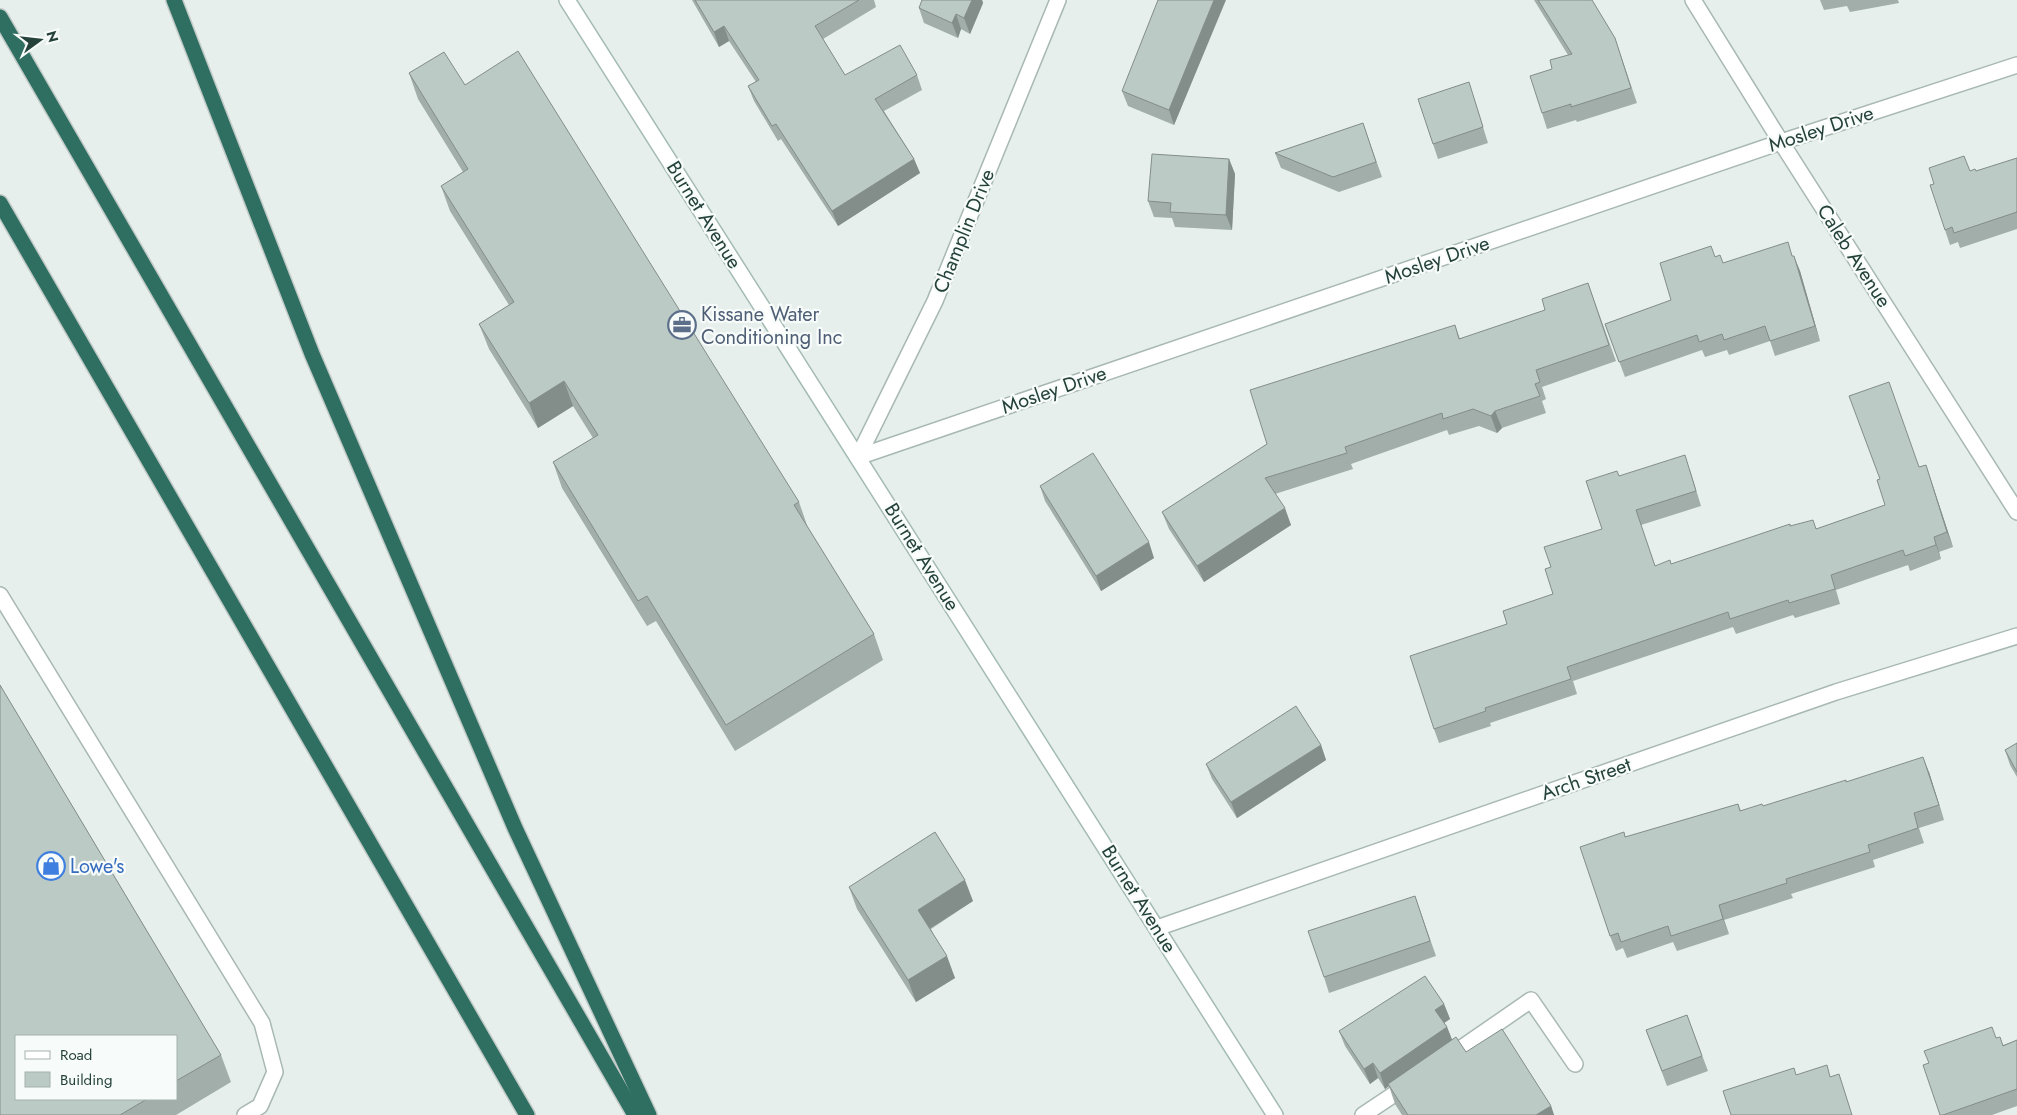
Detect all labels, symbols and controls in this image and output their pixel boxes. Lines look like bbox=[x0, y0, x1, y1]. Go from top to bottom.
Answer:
north arrow bbox=[15, 15, 65, 65]
text: N bbox=[41, 29, 64, 45]
street label: Mosley Drive bbox=[1765, 98, 1877, 160]
street label: Burnet Avenue bbox=[659, 155, 749, 275]
street label: Champlin Drive bbox=[926, 165, 1002, 297]
street label: Caleb Avenue bbox=[1810, 199, 1898, 313]
street label: Mosley Drive bbox=[1381, 229, 1493, 291]
place label: Kissane Water Conditioning Inc bbox=[701, 300, 842, 352]
office icon: Kissane Water Conditioning Inc bbox=[667, 310, 697, 340]
street label: Mosley Drive bbox=[998, 359, 1110, 421]
street label: Burnet Avenue bbox=[877, 497, 967, 617]
street label: Arch Street bbox=[1537, 750, 1635, 808]
street label: Burnet Avenue bbox=[1094, 839, 1184, 959]
shop icon: Lowe's bbox=[36, 851, 66, 881]
place label: Lowe's bbox=[70, 852, 124, 881]
legend bbox=[15, 1035, 178, 1100]
text: Road bbox=[60, 1044, 92, 1066]
text: Building bbox=[60, 1069, 112, 1091]

